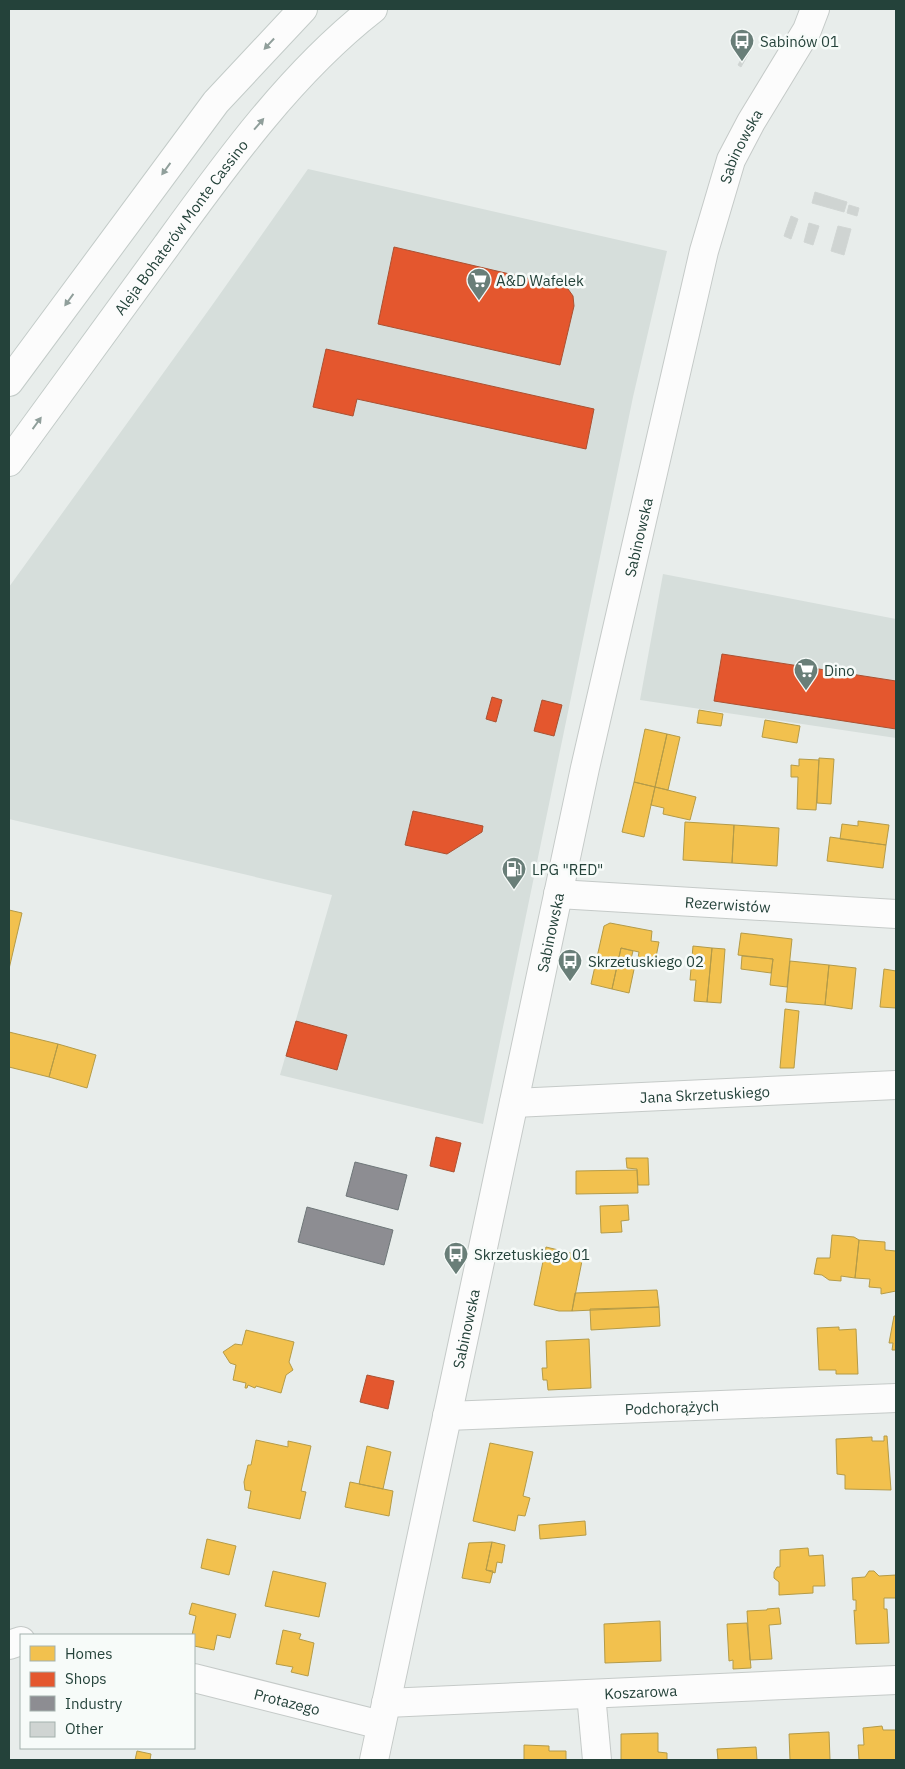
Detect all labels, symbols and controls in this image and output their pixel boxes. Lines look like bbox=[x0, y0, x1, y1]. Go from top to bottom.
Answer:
bus stop icon: Sabinów 01 bbox=[729, 28, 755, 62]
place label: Sabinów 01 bbox=[760, 32, 839, 51]
one-way arrow bbox=[263, 38, 275, 50]
street label: Sabinowska bbox=[715, 105, 766, 186]
one-way arrow bbox=[254, 118, 265, 131]
street label: Aleja Bohaterów Monte Cassino bbox=[110, 136, 252, 318]
one-way arrow bbox=[161, 162, 171, 176]
supermarket icon: A&D Wafelek bbox=[466, 267, 492, 301]
place label: A&D Wafelek bbox=[496, 271, 584, 290]
one-way arrow bbox=[64, 293, 74, 307]
one-way arrow bbox=[32, 417, 43, 430]
street label: Sabinowska bbox=[620, 496, 656, 579]
supermarket icon: Dino bbox=[793, 657, 819, 691]
place label: Dino bbox=[824, 661, 855, 680]
fuel station icon: LPG "RED" bbox=[501, 856, 527, 890]
place label: LPG "RED" bbox=[532, 860, 603, 879]
street label: Sabinowska bbox=[532, 891, 568, 974]
street label: Rezerwistów bbox=[684, 892, 772, 916]
bus stop icon: Skrzetuskiego 02 bbox=[557, 948, 583, 982]
place label: Skrzetuskiego 02 bbox=[588, 952, 704, 971]
street label: Jana Skrzetuskiego bbox=[639, 1081, 770, 1107]
bus stop icon: Skrzetuskiego 01 bbox=[443, 1241, 469, 1275]
place label: Skrzetuskiego 01 bbox=[474, 1245, 590, 1264]
street label: Sabinowska bbox=[448, 1287, 483, 1370]
street label: Podchorążych bbox=[624, 1396, 719, 1418]
legend bbox=[20, 1634, 195, 1749]
text: Homes bbox=[65, 1644, 113, 1663]
text: Shops bbox=[65, 1669, 107, 1688]
street label: Koszarowa bbox=[604, 1680, 678, 1703]
street label: Protazego bbox=[252, 1684, 322, 1719]
text: Industry bbox=[65, 1694, 123, 1713]
text: Other bbox=[65, 1719, 104, 1738]

